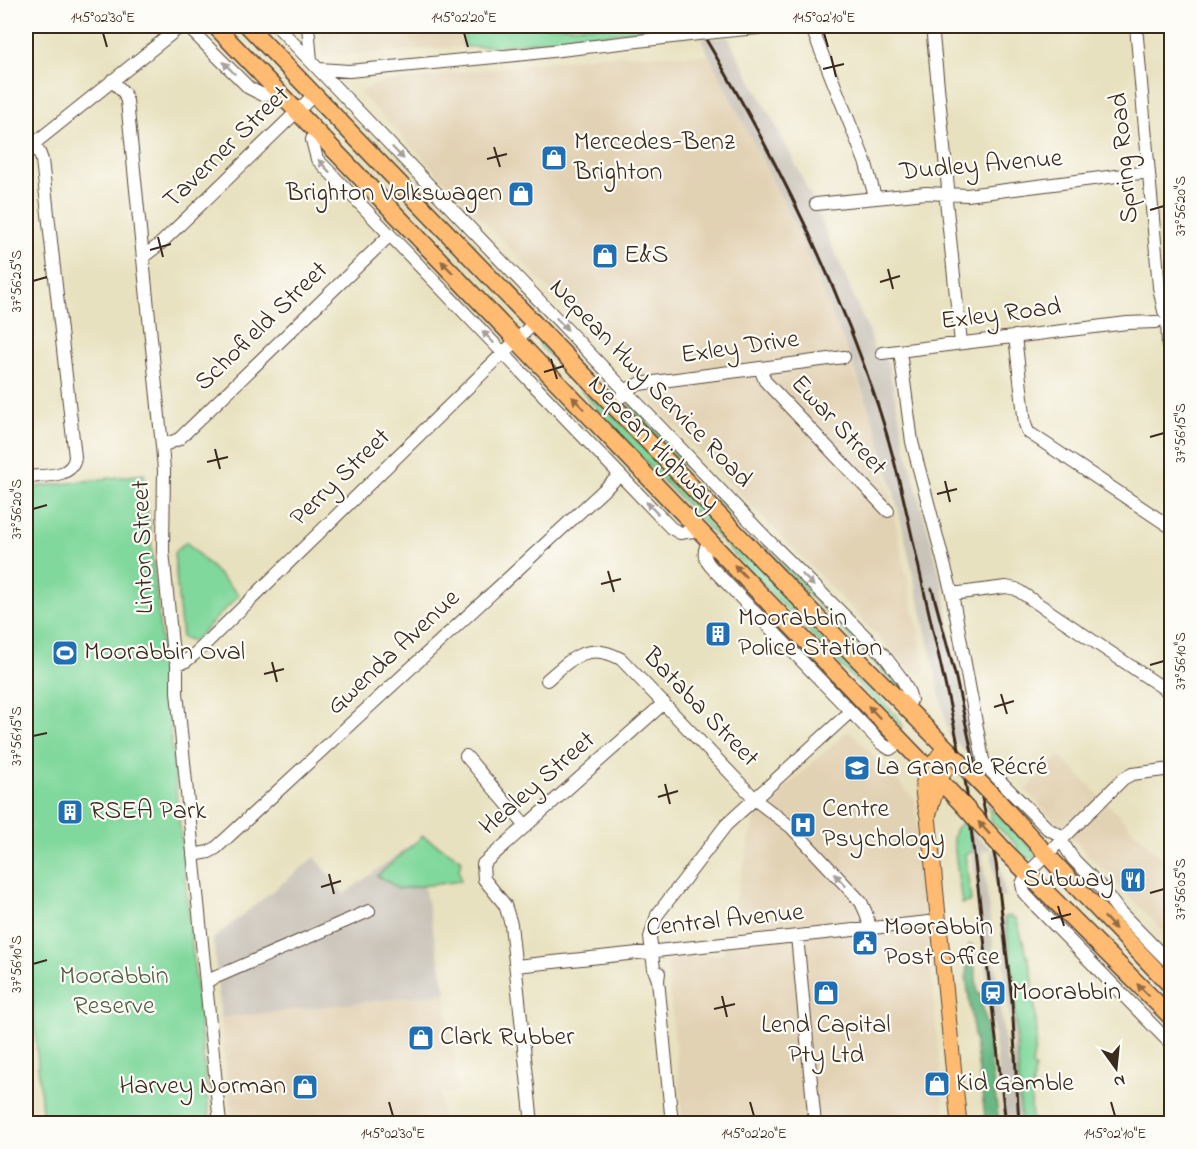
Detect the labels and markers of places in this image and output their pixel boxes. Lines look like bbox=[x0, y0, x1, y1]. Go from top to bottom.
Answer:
place label: Mercedes-Benz Brighton bbox=[573, 124, 735, 192]
shop icon: Mercedes-Benz Brighton bbox=[539, 143, 569, 173]
place label: Brighton Volkswagen bbox=[285, 175, 502, 213]
shop icon: Brighton Volkswagen bbox=[506, 179, 536, 209]
place label: E&S bbox=[624, 237, 668, 275]
shop icon: E&S bbox=[590, 241, 620, 271]
place label: Moorabbin Police Station bbox=[738, 600, 882, 668]
building icon: Moorabbin Police Station bbox=[703, 619, 733, 649]
place label: Moorabbin Oval bbox=[84, 634, 245, 672]
sports icon: Moorabbin Oval bbox=[50, 638, 80, 668]
place label: La Grande Récré bbox=[876, 749, 1048, 787]
school or university icon: La Grande Récré bbox=[842, 753, 872, 783]
place label: Centre Psychology bbox=[822, 791, 945, 859]
place label: RSEA Park bbox=[90, 793, 207, 831]
building icon: RSEA Park bbox=[55, 797, 85, 827]
hospital icon: Centre Psychology bbox=[788, 810, 818, 840]
place label: Subway bbox=[1023, 861, 1114, 899]
restaurant icon: Subway bbox=[1118, 865, 1148, 895]
place label: Moorabbin Post Office bbox=[884, 909, 1000, 977]
public building icon: Moorabbin Post Office bbox=[850, 928, 880, 958]
place label: Moorabbin bbox=[1012, 974, 1121, 1012]
shop icon: Lend Capital Pty Ltd bbox=[811, 978, 841, 1008]
station icon: Moorabbin bbox=[978, 978, 1008, 1008]
place label: Lend Capital Pty Ltd bbox=[761, 1007, 891, 1075]
place label: Clark Rubber bbox=[440, 1019, 575, 1057]
shop icon: Clark Rubber bbox=[406, 1023, 436, 1053]
place label: Kid Gamble bbox=[956, 1065, 1074, 1103]
place label: Harvey Norman bbox=[119, 1068, 286, 1106]
shop icon: Kid Gamble bbox=[922, 1069, 952, 1099]
shop icon: Harvey Norman bbox=[290, 1072, 320, 1102]

